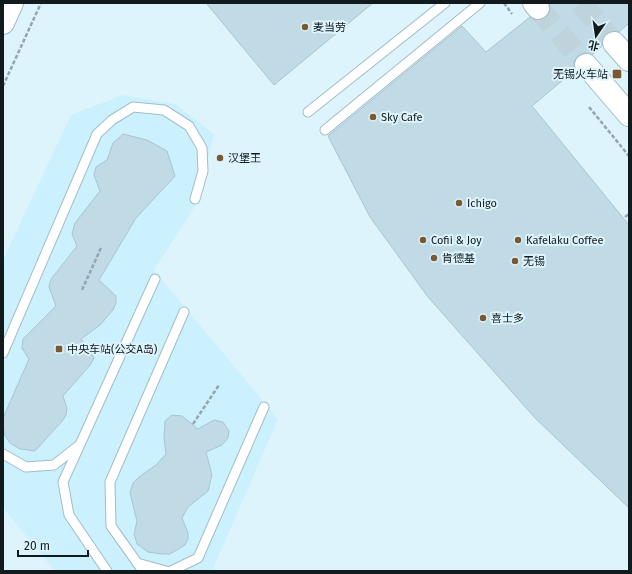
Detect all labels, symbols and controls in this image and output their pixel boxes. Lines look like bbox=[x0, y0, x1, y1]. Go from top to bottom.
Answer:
north arrow bbox=[576, 16, 616, 56]
place label: 麦当劳 bbox=[313, 21, 346, 34]
marker: 麦当劳 bbox=[300, 22, 310, 32]
text: 北 bbox=[587, 38, 601, 53]
place label: 无锡火车站 bbox=[553, 68, 608, 81]
marker: 无锡火车站 bbox=[611, 68, 623, 80]
place label: Sky Cafe bbox=[381, 111, 423, 124]
marker: Sky Cafe bbox=[368, 112, 378, 122]
place label: 汉堡王 bbox=[228, 152, 261, 165]
marker: 汉堡王 bbox=[215, 153, 225, 163]
place label: Ichigo bbox=[467, 197, 497, 210]
marker: Ichigo bbox=[454, 198, 464, 208]
place label: Cofii & Joy bbox=[431, 234, 482, 247]
place label: Kafelaku Coffee bbox=[526, 234, 604, 247]
marker: Cofii & Joy bbox=[418, 235, 428, 245]
marker: Kafelaku Coffee bbox=[513, 235, 523, 245]
place label: 肯德基 bbox=[442, 252, 475, 265]
marker: 肯德基 bbox=[429, 253, 439, 263]
place label: 无锡 bbox=[523, 255, 545, 268]
marker: 无锡 bbox=[510, 256, 520, 266]
place label: 喜士多 bbox=[491, 312, 524, 325]
marker: 喜士多 bbox=[478, 313, 488, 323]
place label: 中央车站(公交A岛) bbox=[67, 343, 158, 356]
marker: 中央车站(公交A岛) bbox=[54, 344, 64, 354]
scale bar bbox=[18, 532, 88, 558]
text: 20 m bbox=[24, 539, 50, 553]

